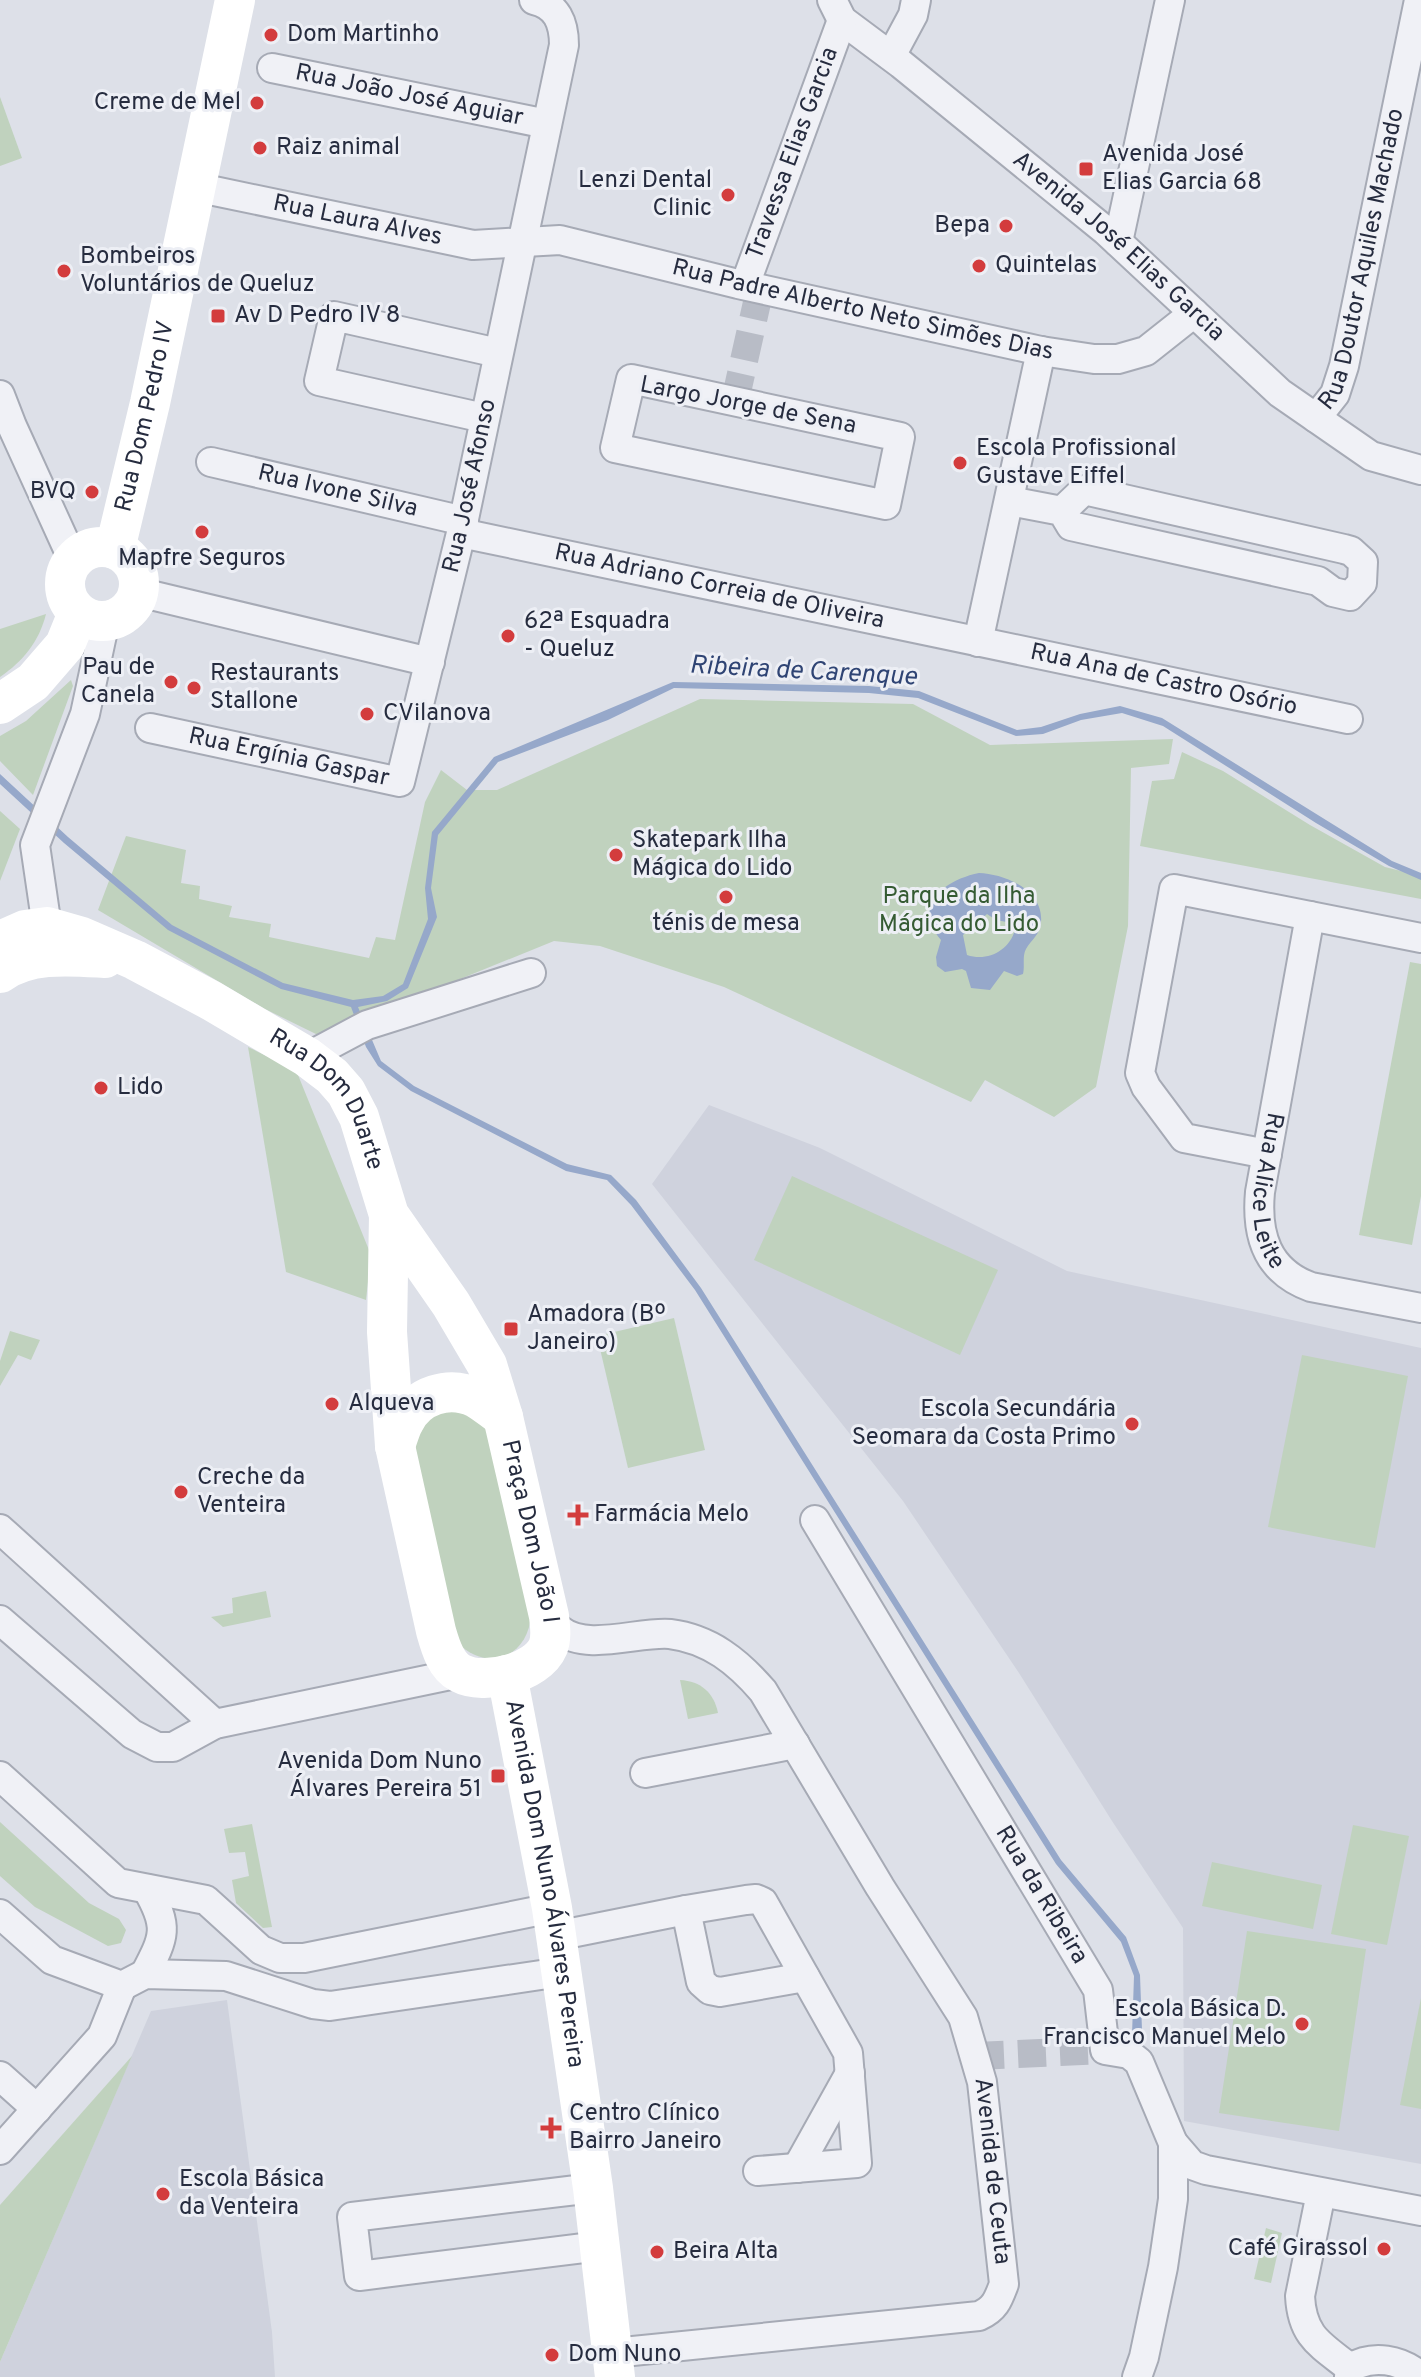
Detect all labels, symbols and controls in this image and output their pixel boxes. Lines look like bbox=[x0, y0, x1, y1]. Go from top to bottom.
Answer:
place label: Dom Martinho bbox=[287, 20, 439, 50]
marker: Dom Martinho bbox=[262, 26, 280, 44]
street label: Travessa Elias Garcia bbox=[741, 43, 846, 264]
street label: Rua João José Aguiar bbox=[292, 58, 526, 134]
place label: Creme de Mel bbox=[94, 88, 241, 118]
marker: Creme de Mel bbox=[248, 94, 266, 112]
street label: Rua Doutor Aquiles Machado bbox=[1313, 106, 1411, 417]
place label: Raiz animal bbox=[276, 133, 400, 163]
marker: Raiz animal bbox=[251, 139, 269, 157]
place label: Avenida José Elias Garcia 68 bbox=[1102, 140, 1262, 198]
street label: Avenida José Elias Garcia bbox=[1006, 146, 1230, 348]
marker: Avenida José Elias Garcia 68 bbox=[1077, 160, 1095, 178]
place label: Lenzi Dental Clinic bbox=[578, 166, 712, 224]
marker: Lenzi Dental Clinic bbox=[719, 186, 737, 204]
street label: Rua Laura Alves bbox=[270, 189, 445, 253]
place label: Bepa bbox=[934, 211, 990, 241]
marker: Bepa bbox=[997, 217, 1015, 235]
place label: Bombeiros Voluntários de Queluz bbox=[80, 242, 315, 300]
place label: Quintelas bbox=[995, 251, 1097, 281]
street label: Rua Padre Alberto Neto Simões Dias bbox=[669, 253, 1055, 368]
marker: Quintelas bbox=[970, 257, 988, 275]
marker: Bombeiros Voluntários de Queluz bbox=[55, 262, 73, 280]
place label: Av D Pedro IV 8 bbox=[234, 301, 401, 331]
marker: Av D Pedro IV 8 bbox=[209, 307, 227, 325]
street label: Rua Dom Pedro IV bbox=[109, 318, 182, 515]
street label: Largo Jorge de Sena bbox=[637, 370, 859, 442]
street label: Rua José Afonso bbox=[437, 396, 504, 576]
place label: Escola Profissional Gustave Eiffel bbox=[976, 434, 1177, 492]
marker: Escola Profissional Gustave Eiffel bbox=[951, 454, 969, 472]
street label: Rua Ivone Silva bbox=[255, 458, 421, 525]
place label: BVQ bbox=[30, 477, 76, 507]
marker: BVQ bbox=[83, 483, 101, 501]
marker: Mapfre Seguros bbox=[193, 523, 211, 541]
street label: Rua Adriano Correia de Oliveira bbox=[552, 538, 887, 636]
place label: Mapfre Seguros bbox=[118, 544, 286, 574]
place label: 62ª Esquadra - Queluz bbox=[524, 607, 670, 665]
marker: 62ª Esquadra - Queluz bbox=[499, 627, 517, 645]
street label: Rua Ana de Castro Osório bbox=[1028, 638, 1300, 723]
water label: Ribeira de Carenque bbox=[689, 650, 918, 694]
place label: Pau de Canela bbox=[81, 653, 155, 711]
place label: Restaurants Stallone bbox=[210, 659, 339, 717]
marker: Pau de Canela bbox=[162, 673, 180, 691]
marker: Restaurants Stallone bbox=[185, 679, 203, 697]
place label: CVilanova bbox=[383, 699, 491, 729]
marker: CVilanova bbox=[358, 705, 376, 723]
street label: Rua Ergínia Gaspar bbox=[186, 722, 392, 794]
place label: Skatepark Ilha Mágica do Lido bbox=[632, 826, 792, 884]
marker: Skatepark Ilha Mágica do Lido bbox=[607, 846, 625, 864]
park label: Parque da Ilha Mágica do Lido bbox=[879, 882, 1039, 940]
marker: ténis de mesa bbox=[717, 888, 735, 906]
place label: ténis de mesa bbox=[652, 909, 800, 939]
street label: Rua Dom Duarte bbox=[263, 1023, 389, 1174]
place label: Lido bbox=[117, 1073, 163, 1103]
marker: Lido bbox=[92, 1079, 110, 1097]
street label: Rua Alice Leite bbox=[1244, 1110, 1291, 1276]
place label: Amadora (Bº Janeiro) bbox=[527, 1300, 666, 1358]
marker: Amadora (Bº Janeiro) bbox=[502, 1320, 520, 1338]
place label: Alqueva bbox=[348, 1389, 434, 1419]
marker: Alqueva bbox=[323, 1395, 341, 1413]
place label: Escola Secundária Seomara da Costa Primo bbox=[852, 1395, 1116, 1453]
marker: Escola Secundária Seomara da Costa Primo bbox=[1123, 1415, 1141, 1433]
street label: Praça Dom João I bbox=[494, 1437, 565, 1625]
place label: Creche da Venteira bbox=[197, 1463, 305, 1521]
marker: Creche da Venteira bbox=[172, 1483, 190, 1501]
place label: Farmácia Melo bbox=[594, 1500, 749, 1530]
marker: Farmácia Melo bbox=[569, 1506, 587, 1524]
street label: Avenida Dom Nuno Álvares Pereira bbox=[497, 1697, 590, 2070]
place label: Avenida Dom Nuno Álvares Pereira 51 bbox=[277, 1747, 482, 1805]
marker: Avenida Dom Nuno Álvares Pereira 51 bbox=[489, 1767, 507, 1785]
street label: Rua da Ribeira bbox=[988, 1821, 1094, 1970]
place label: Escola Básica D. Francisco Manuel Melo bbox=[1043, 1995, 1286, 2053]
marker: Escola Básica D. Francisco Manuel Melo bbox=[1293, 2015, 1311, 2033]
street label: Avenida de Ceuta bbox=[967, 2076, 1017, 2266]
place label: Centro Clínico Bairro Janeiro bbox=[569, 2099, 722, 2157]
marker: Centro Clínico Bairro Janeiro bbox=[540, 2117, 562, 2139]
place label: Escola Básica da Venteira bbox=[179, 2165, 324, 2223]
marker: Escola Básica da Venteira bbox=[154, 2185, 172, 2203]
place label: Café Girassol bbox=[1228, 2234, 1368, 2264]
place label: Beira Alta bbox=[673, 2237, 778, 2267]
marker: Café Girassol bbox=[1375, 2240, 1393, 2258]
marker: Beira Alta bbox=[648, 2243, 666, 2261]
place label: Dom Nuno bbox=[568, 2340, 681, 2370]
marker: Dom Nuno bbox=[543, 2346, 561, 2364]

